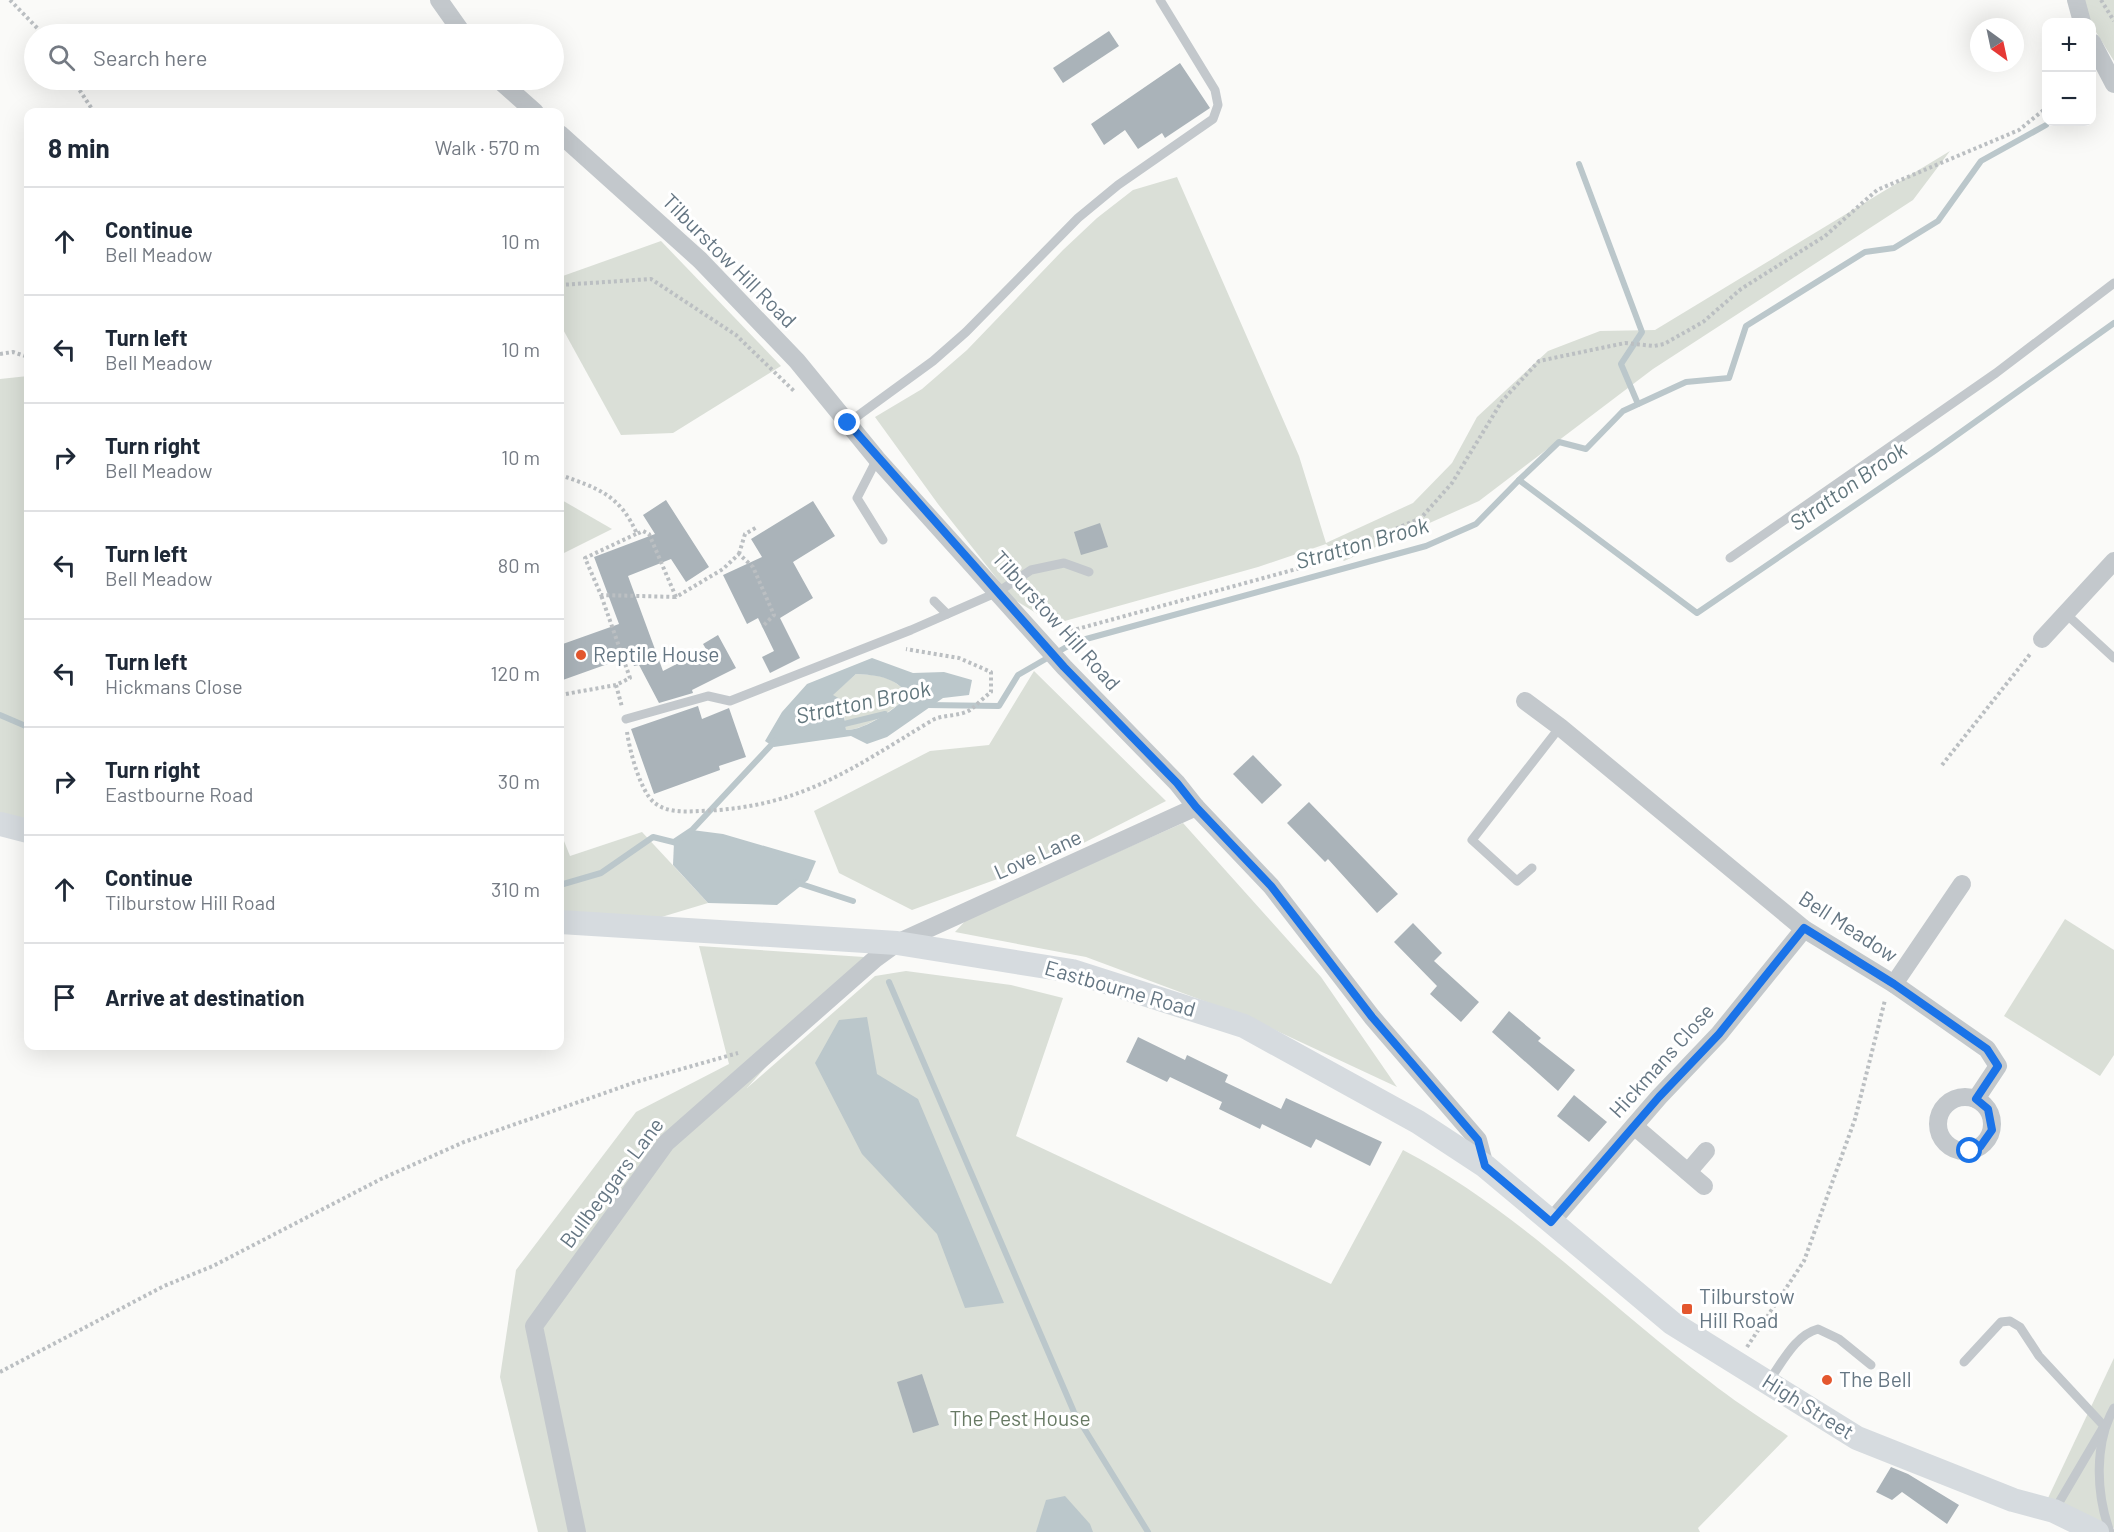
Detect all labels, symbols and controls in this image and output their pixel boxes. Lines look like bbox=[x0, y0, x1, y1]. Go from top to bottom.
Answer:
north arrow bbox=[1970, 18, 2024, 72]
map controls bbox=[2042, 18, 2096, 126]
button: + bbox=[2042, 18, 2096, 72]
search box bbox=[24, 24, 564, 90]
icon: search bbox=[45, 41, 78, 74]
text: Search here bbox=[93, 44, 207, 70]
button: − bbox=[2042, 72, 2096, 126]
text: 8 min bbox=[48, 132, 110, 163]
text: Walk · 570 m bbox=[435, 135, 540, 159]
street label: Tilburstow Hill Road bbox=[658, 188, 802, 332]
text: Continue bbox=[105, 216, 193, 242]
icon: ahead bbox=[48, 225, 81, 258]
text: 10 m bbox=[501, 229, 540, 253]
text: Bell Meadow bbox=[105, 242, 212, 266]
text: Turn left bbox=[105, 324, 188, 350]
icon: left bbox=[48, 333, 81, 366]
text: 10 m bbox=[501, 337, 540, 361]
text: Bell Meadow bbox=[105, 350, 212, 374]
route end bbox=[834, 409, 860, 435]
text: Turn right bbox=[105, 432, 200, 458]
water label: Stratton Brook bbox=[1784, 435, 1911, 535]
icon: right bbox=[48, 441, 81, 474]
text: 10 m bbox=[501, 445, 540, 469]
text: Bell Meadow bbox=[105, 458, 212, 482]
water label: Stratton Brook bbox=[1292, 511, 1431, 573]
text: Turn left bbox=[105, 540, 188, 566]
street label: Tilburstow Hill Road bbox=[988, 545, 1126, 695]
icon: left bbox=[48, 549, 81, 582]
text: 80 m bbox=[498, 553, 540, 577]
text: Bell Meadow bbox=[105, 566, 212, 590]
place label: Reptile House bbox=[593, 641, 720, 666]
text: Turn left bbox=[105, 648, 188, 674]
marker: Reptile House bbox=[574, 648, 588, 662]
icon: left bbox=[48, 657, 81, 690]
text: 120 m bbox=[490, 661, 540, 685]
text: Hickmans Close bbox=[105, 674, 243, 698]
water label: Stratton Brook bbox=[793, 674, 933, 728]
text: Turn right bbox=[105, 756, 200, 782]
icon: right bbox=[48, 765, 81, 798]
text: 30 m bbox=[498, 769, 540, 793]
text: Eastbourne Road bbox=[105, 782, 253, 806]
street label: Love Lane bbox=[990, 823, 1085, 884]
text: Continue bbox=[105, 864, 193, 890]
icon: ahead bbox=[48, 873, 81, 906]
text: 310 m bbox=[491, 877, 540, 901]
street label: Bell Meadow bbox=[1795, 885, 1903, 967]
text: Tilburstow Hill Road bbox=[105, 890, 276, 914]
street label: Eastbourne Road bbox=[1042, 954, 1199, 1021]
icon: arrive bbox=[48, 981, 81, 1014]
text: Arrive at destination bbox=[105, 984, 304, 1010]
street label: Hickmans Close bbox=[1603, 998, 1719, 1122]
street label: Bullbeggars Lane bbox=[554, 1112, 668, 1252]
route start bbox=[1956, 1137, 1982, 1163]
place label: Tilburstow Hill Road bbox=[1699, 1283, 1795, 1332]
marker: Tilburstow Hill Road bbox=[1680, 1302, 1694, 1316]
place label: The Bell bbox=[1839, 1366, 1912, 1391]
street label: High Street bbox=[1758, 1368, 1859, 1444]
marker: The Bell bbox=[1820, 1373, 1834, 1387]
park label: The Pest House bbox=[949, 1405, 1091, 1430]

